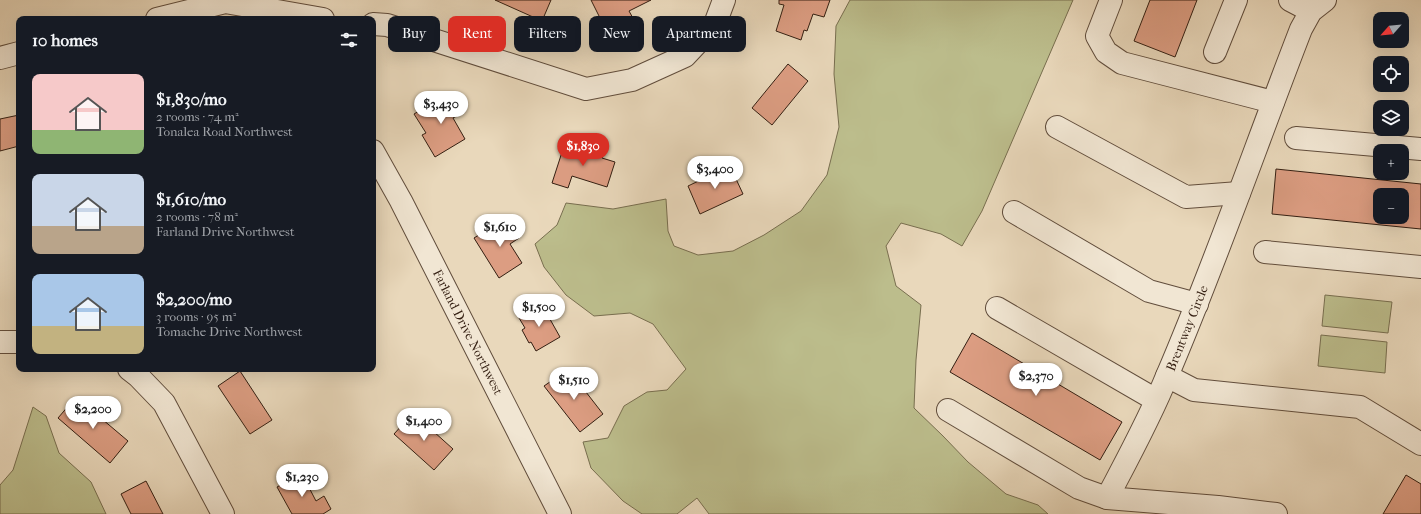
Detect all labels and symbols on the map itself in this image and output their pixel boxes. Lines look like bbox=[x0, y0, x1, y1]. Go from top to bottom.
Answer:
north arrow bbox=[1373, 12, 1409, 48]
pin: $3,430 bbox=[408, 91, 474, 125]
pin: $1,830 bbox=[550, 133, 616, 167]
pin: $3,400 bbox=[682, 156, 748, 190]
pin: $1,610 bbox=[467, 214, 533, 248]
street label: Farland Drive Northwest bbox=[430, 267, 506, 397]
street label: Brentway Circle bbox=[1163, 282, 1211, 373]
pin: $1,500 bbox=[506, 294, 572, 328]
pin: $2,370 bbox=[1003, 363, 1069, 397]
pin: $1,510 bbox=[541, 367, 607, 401]
pin: $2,200 bbox=[60, 396, 126, 430]
pin: $1,400 bbox=[391, 408, 457, 442]
pin: $1,230 bbox=[269, 464, 335, 498]

